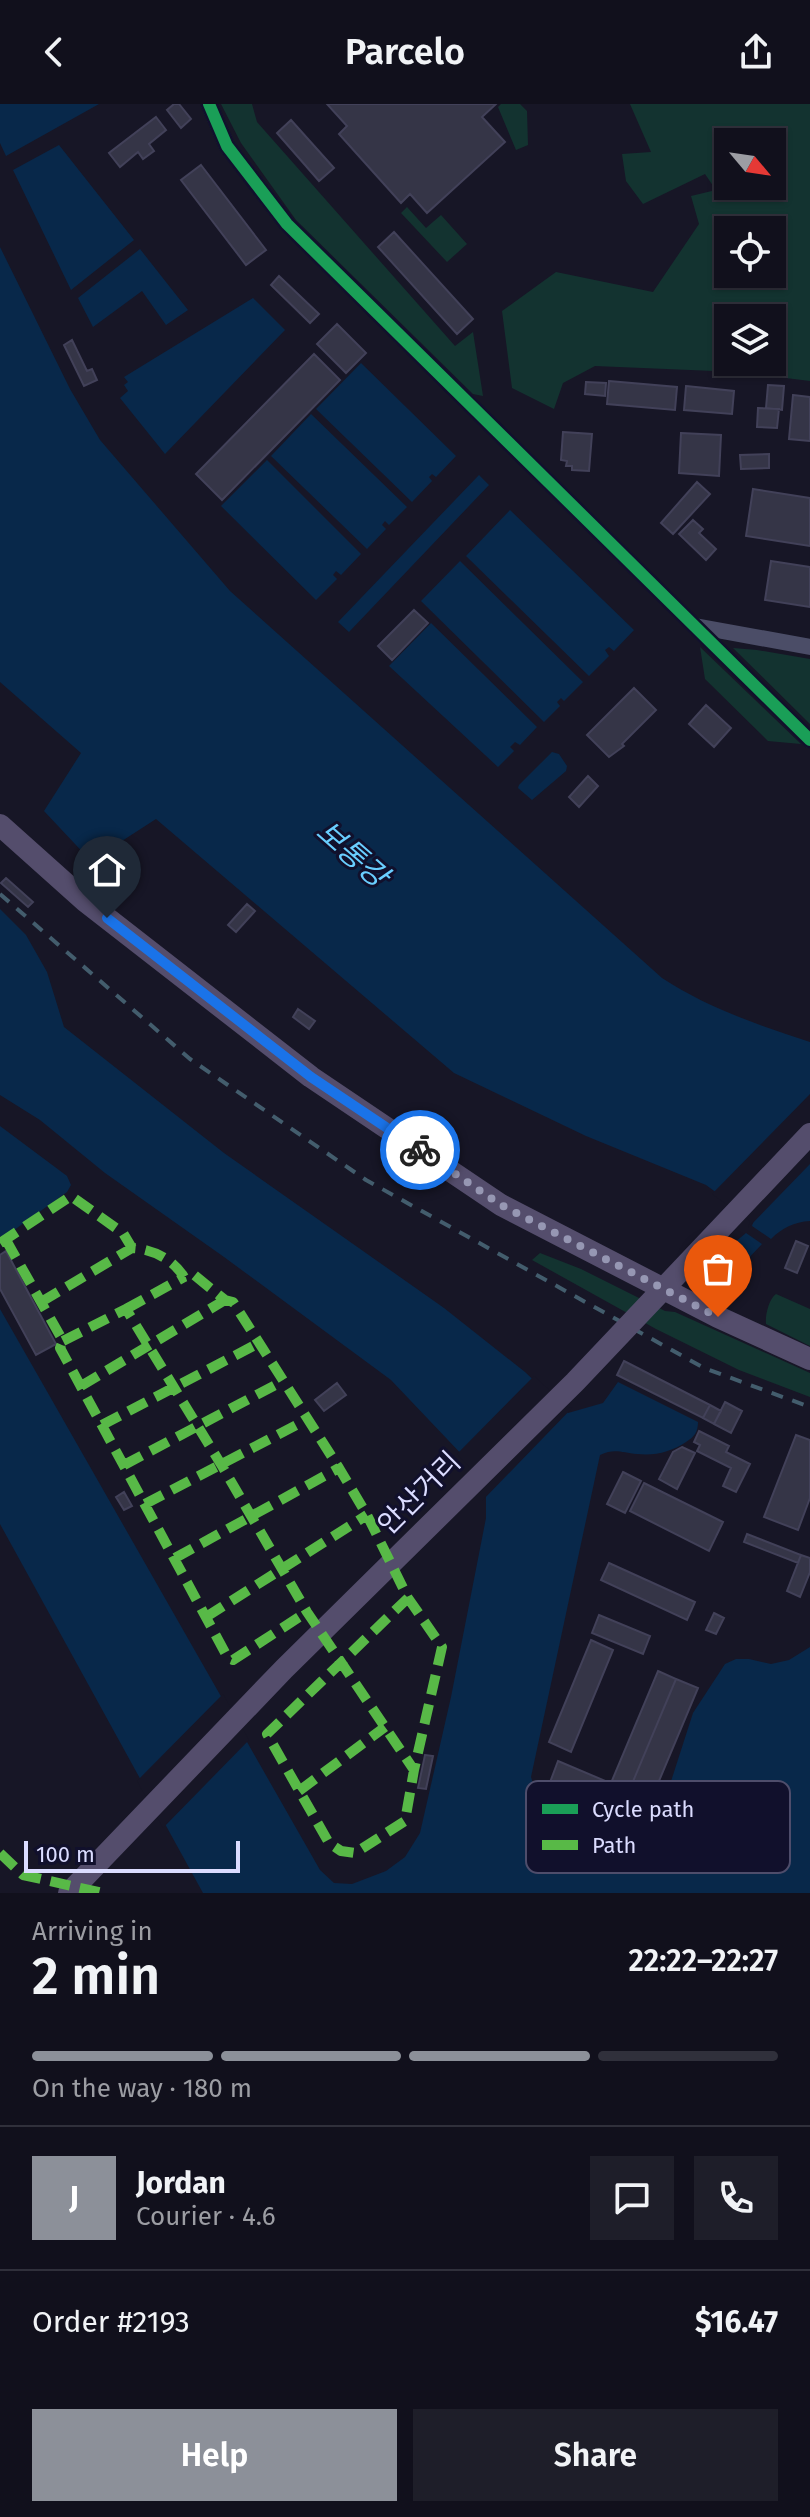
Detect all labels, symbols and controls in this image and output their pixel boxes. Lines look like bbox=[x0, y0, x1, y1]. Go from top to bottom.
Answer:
icon: back bbox=[32, 30, 76, 74]
text: Parcelo bbox=[345, 30, 465, 74]
icon: share bbox=[734, 30, 778, 74]
north arrow bbox=[714, 128, 786, 200]
map controls bbox=[714, 128, 786, 376]
button: locate bbox=[714, 216, 786, 288]
button: layers bbox=[714, 304, 786, 376]
water label: 보통강 bbox=[309, 813, 398, 897]
pin bbox=[73, 836, 141, 918]
icon: home bbox=[85, 848, 129, 892]
courier bbox=[380, 1110, 460, 1190]
icon: bike bbox=[398, 1128, 442, 1172]
pin bbox=[684, 1235, 752, 1317]
icon: bag bbox=[696, 1247, 740, 1291]
street label: 안산거리 bbox=[371, 1445, 467, 1541]
legend bbox=[526, 1781, 790, 1873]
text: Cycle path bbox=[592, 1796, 694, 1823]
text: Path bbox=[592, 1832, 636, 1859]
scale bar bbox=[24, 1837, 240, 1873]
text: 100 m bbox=[36, 1841, 95, 1868]
text: Arriving in bbox=[32, 1916, 153, 1947]
text: 22:22–22:27 bbox=[628, 1943, 778, 1979]
text: 2 min bbox=[32, 1945, 160, 2008]
text: On the way · 180 m bbox=[32, 2073, 252, 2104]
button: chat bbox=[590, 2156, 674, 2240]
button: phone bbox=[694, 2156, 778, 2240]
text: Jordan bbox=[136, 2165, 226, 2201]
text: J bbox=[69, 2180, 79, 2216]
text: Courier · 4.6 bbox=[136, 2201, 276, 2232]
text: Order #2193 bbox=[32, 2304, 190, 2340]
text: $16.47 bbox=[695, 2304, 778, 2340]
button: Help bbox=[32, 2409, 397, 2501]
button: Share bbox=[413, 2409, 778, 2501]

